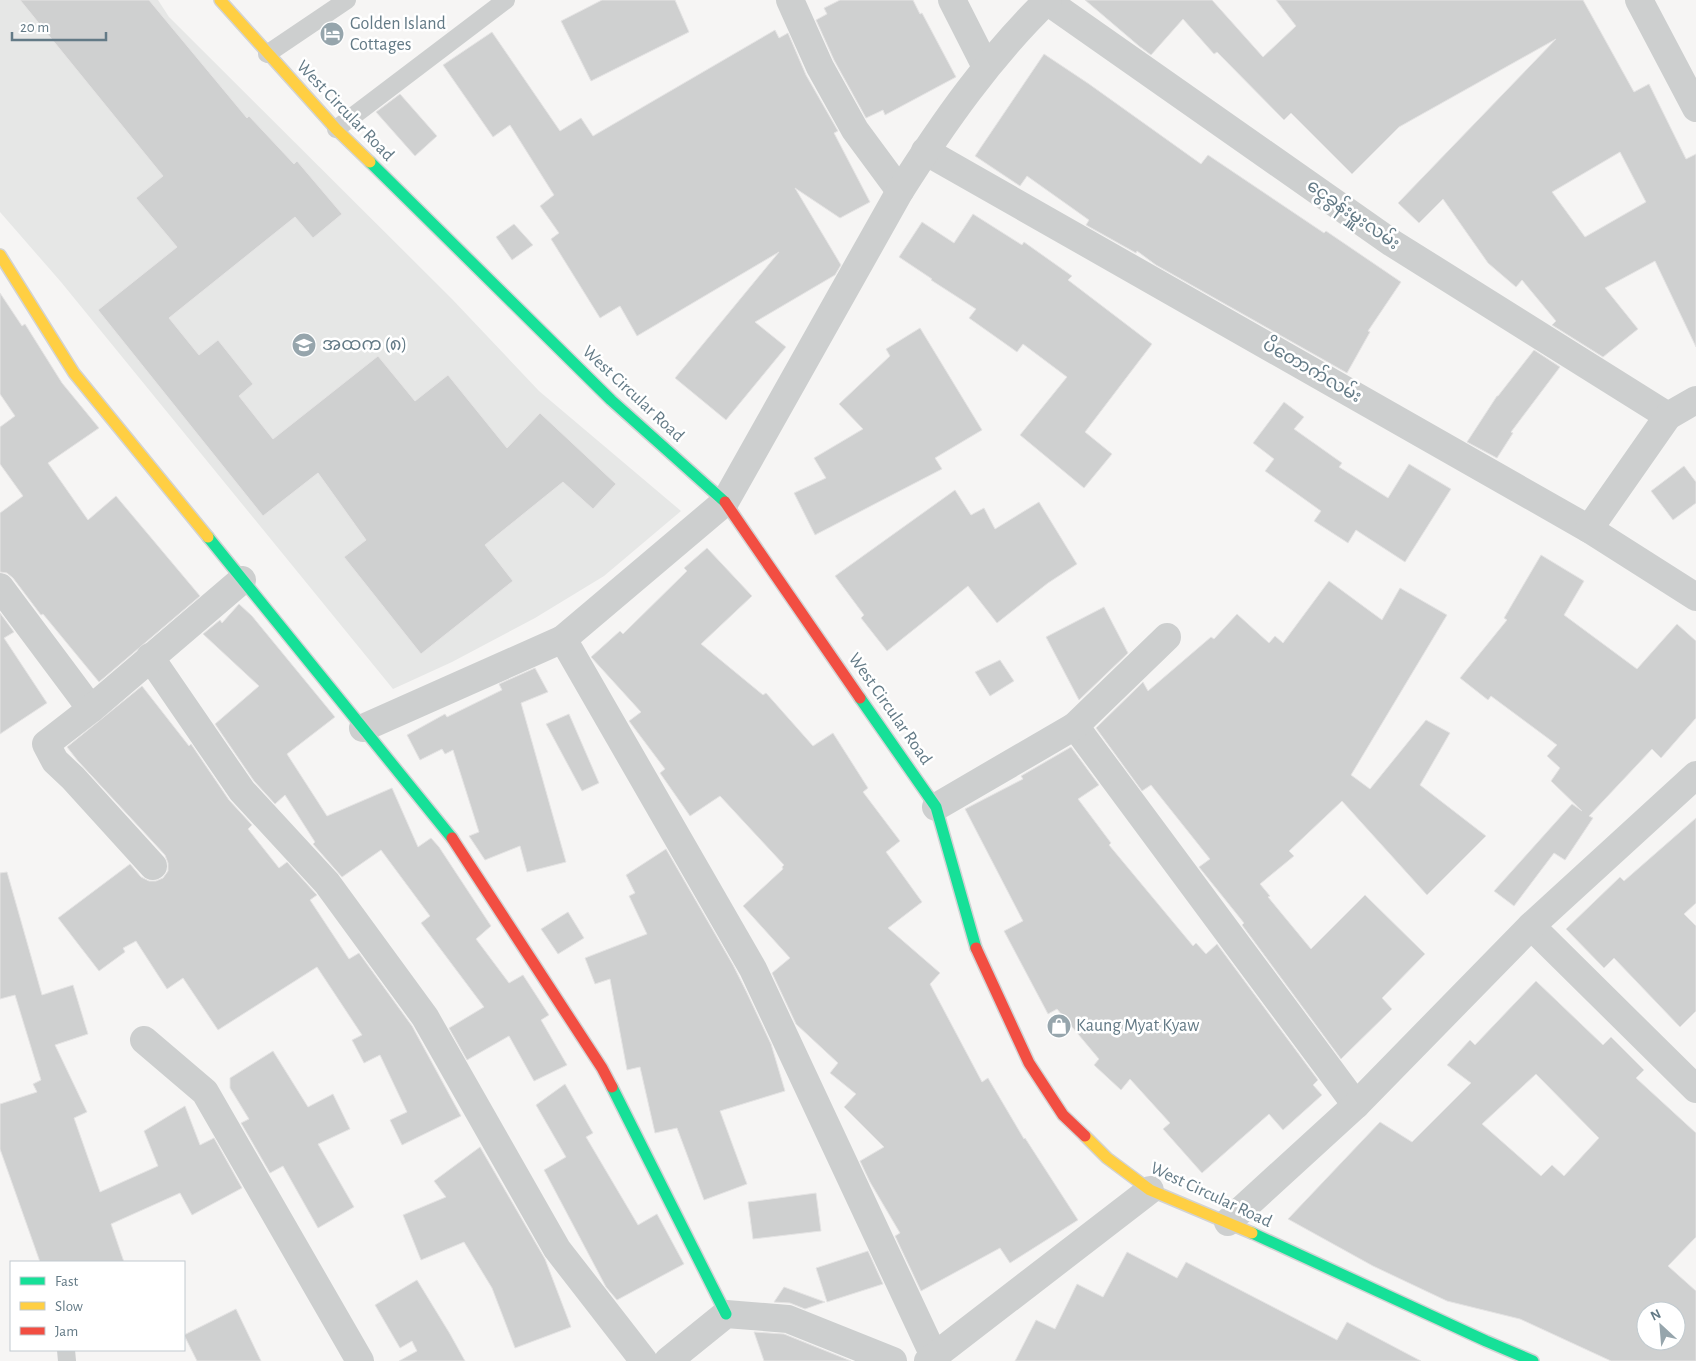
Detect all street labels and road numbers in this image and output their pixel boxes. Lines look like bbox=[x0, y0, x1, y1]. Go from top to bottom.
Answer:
street label: West Circular Road bbox=[293, 57, 397, 165]
street label: ငွေခွန်းမှူးလမ်း bbox=[1301, 172, 1405, 258]
street label: ပိတောက်လမ်း bbox=[1260, 330, 1367, 406]
street label: West Circular Road bbox=[579, 342, 687, 446]
street label: West Circular Road bbox=[845, 650, 935, 768]
street label: West Circular Road bbox=[1147, 1159, 1275, 1231]

